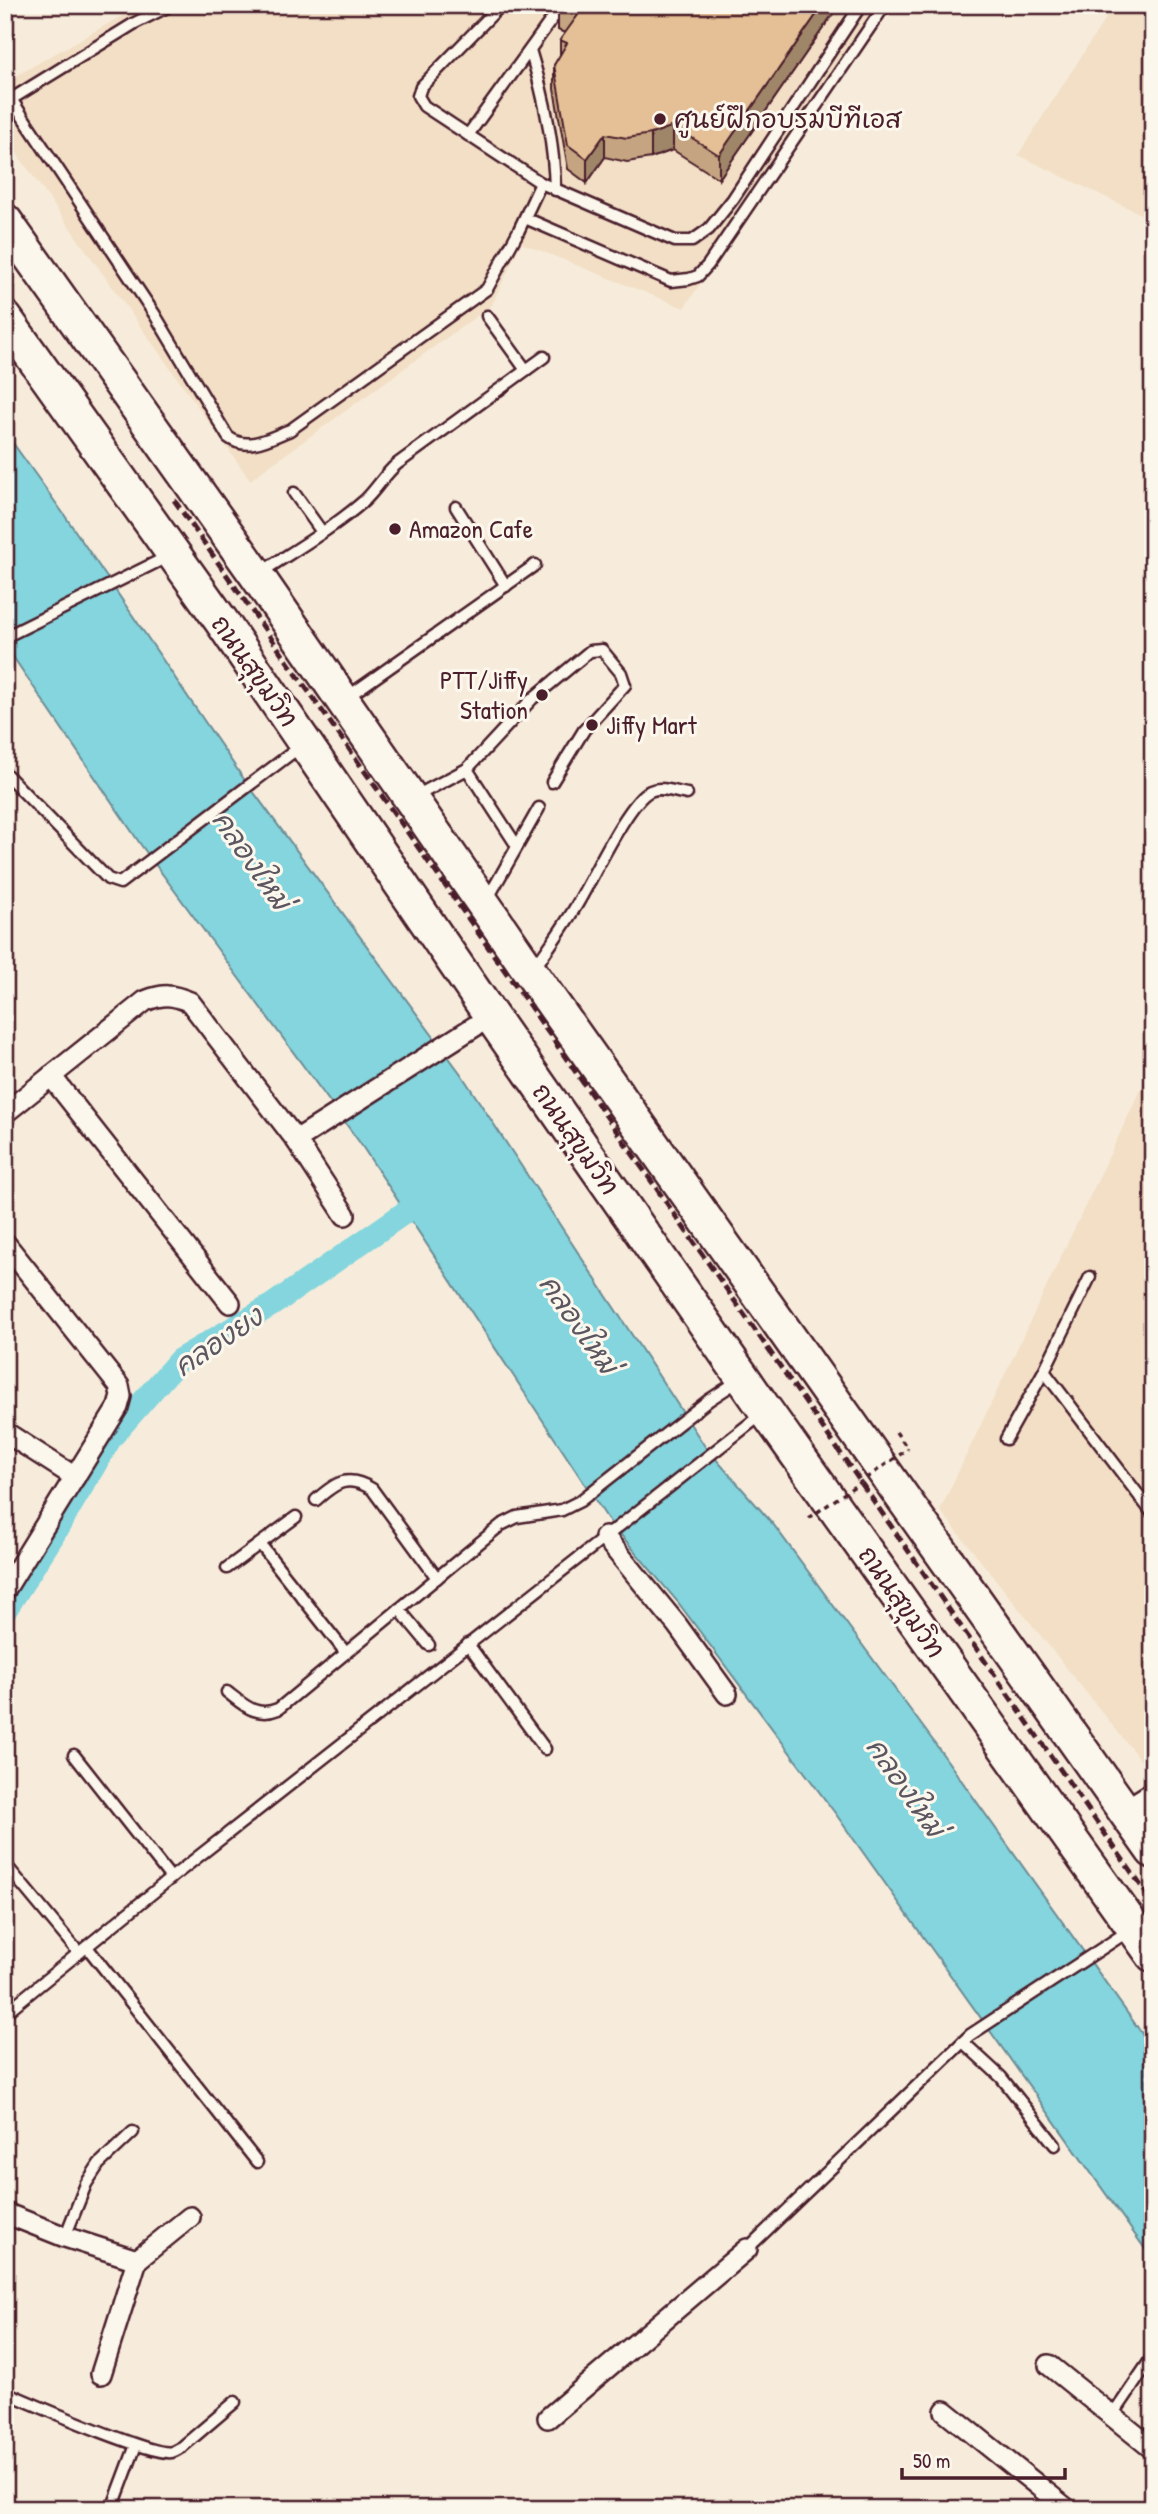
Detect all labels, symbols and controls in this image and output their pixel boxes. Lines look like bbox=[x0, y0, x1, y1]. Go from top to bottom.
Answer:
place label: ศูนย์ฝึกอบรมบีทีเอส bbox=[674, 101, 902, 138]
marker: ศูนย์ฝึกอบรมบีทีเอส bbox=[652, 111, 668, 127]
place label: Amazon Cafe bbox=[409, 511, 533, 546]
marker: Amazon Cafe bbox=[387, 521, 403, 537]
street label: ถนนสุขุมวิท bbox=[202, 607, 307, 735]
place label: PTT/Jiffy Station bbox=[440, 662, 528, 727]
marker: PTT/Jiffy Station bbox=[534, 687, 550, 703]
place label: Jiffy Mart bbox=[606, 707, 698, 742]
marker: Jiffy Mart bbox=[584, 717, 600, 733]
water label: คลองใหม่ bbox=[204, 803, 303, 922]
street label: ถนนสุขุมวิท bbox=[523, 1075, 628, 1203]
water label: คลองใหม่ bbox=[531, 1267, 630, 1386]
water label: คลองยง bbox=[166, 1296, 271, 1385]
street label: ถนนสุขุมวิท bbox=[849, 1538, 954, 1666]
water label: คลองใหม่ bbox=[858, 1730, 957, 1849]
scale bar bbox=[902, 2437, 1065, 2481]
text: 50 m bbox=[913, 2446, 950, 2475]

